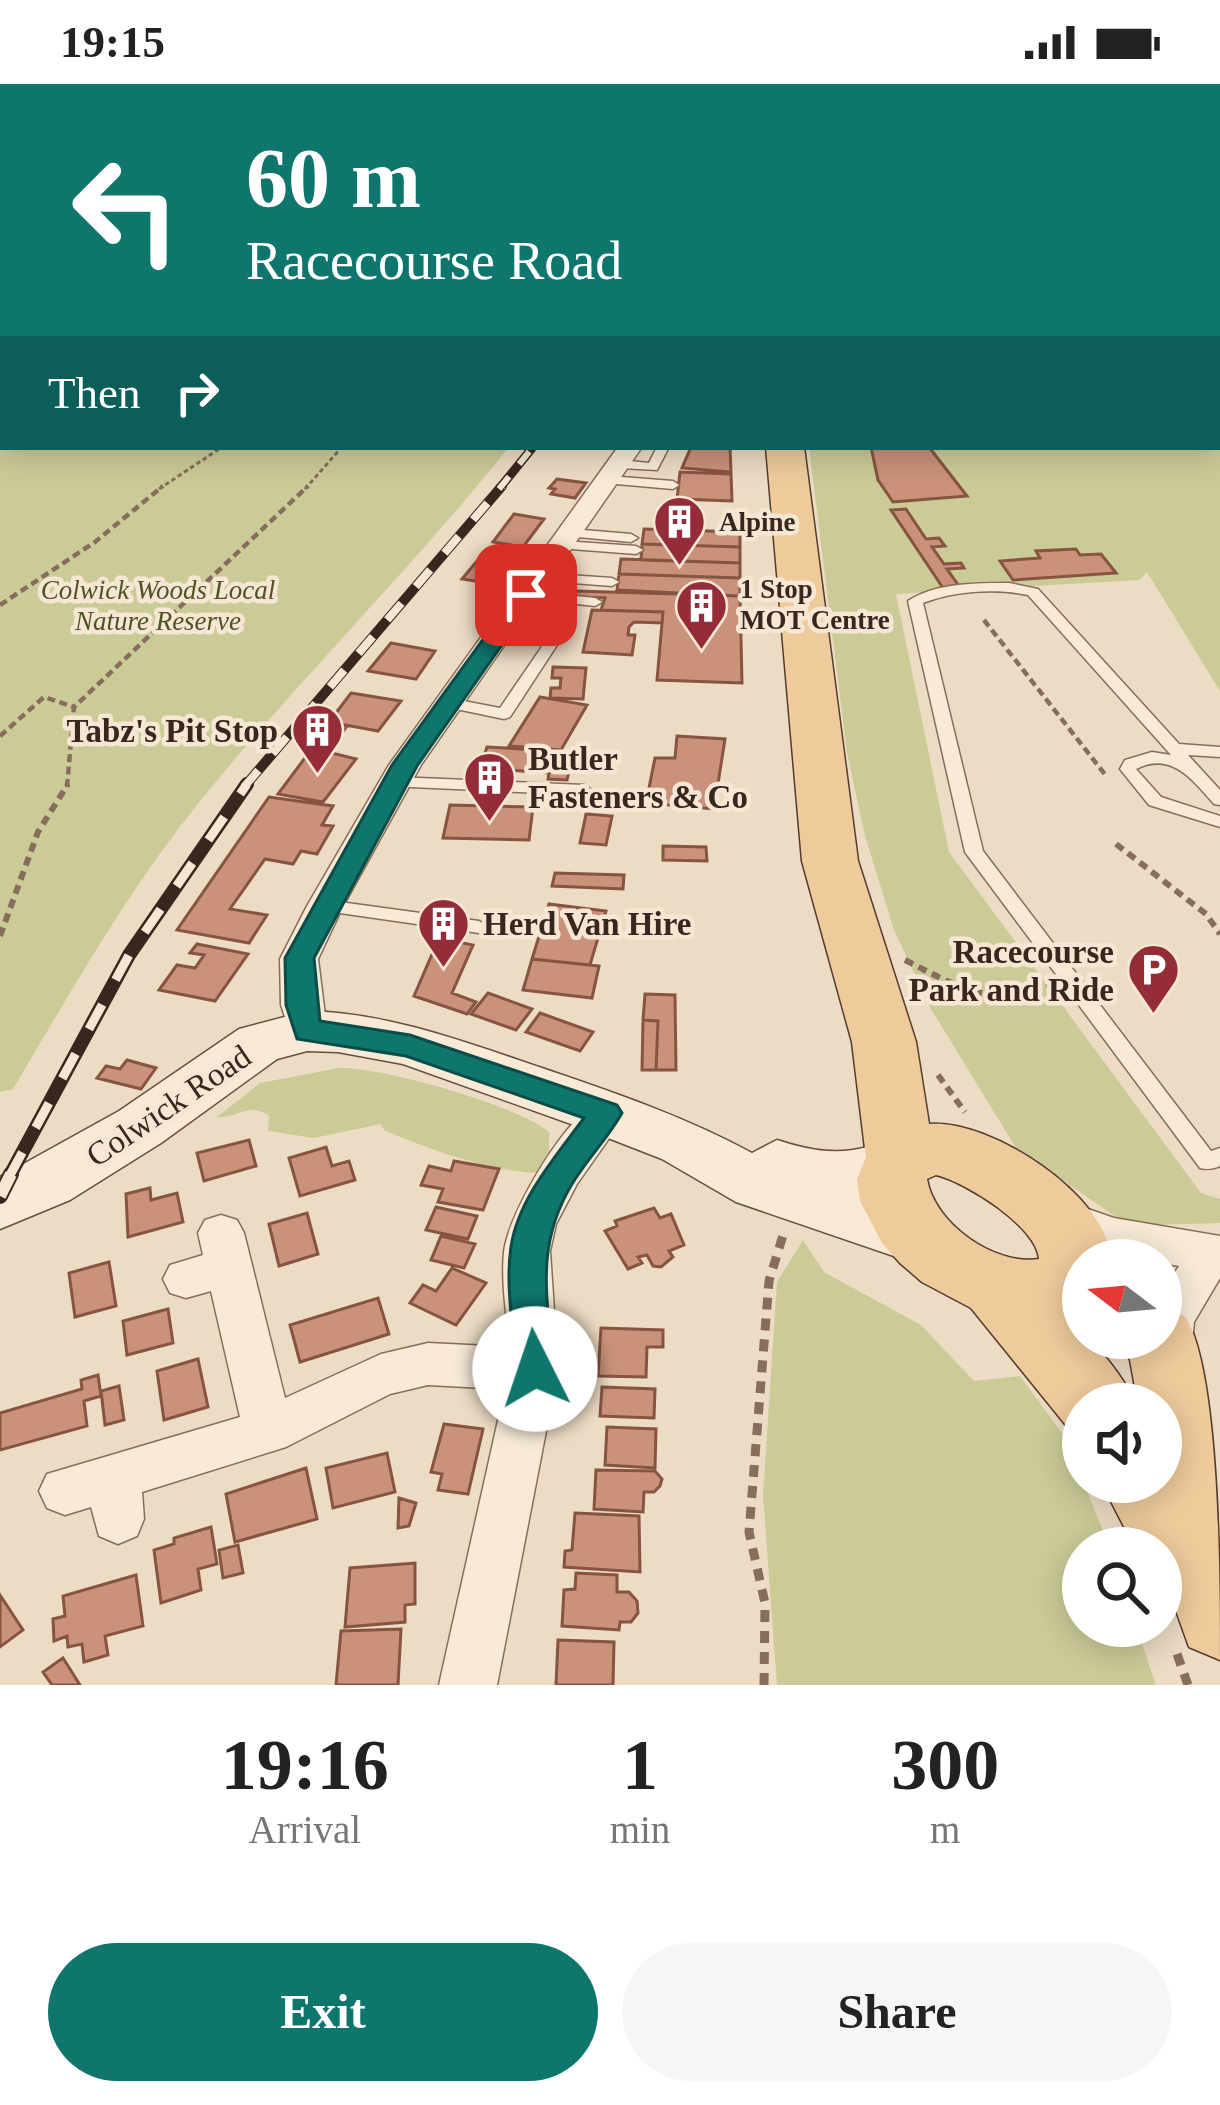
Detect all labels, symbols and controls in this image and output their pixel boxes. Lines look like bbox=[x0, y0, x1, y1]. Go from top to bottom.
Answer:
text: 19:15 bbox=[60, 17, 165, 67]
icon: left bbox=[48, 132, 204, 288]
text: 60 m bbox=[246, 132, 421, 225]
text: Racecourse Road bbox=[246, 231, 622, 291]
icon: right bbox=[164, 360, 230, 426]
text: Then bbox=[48, 368, 140, 418]
building icon: Alpine bbox=[652, 494, 708, 568]
place label: Alpine bbox=[719, 507, 796, 537]
pin bbox=[475, 544, 577, 646]
icon: arrive bbox=[493, 562, 559, 628]
place label: 1 Stop MOT Centre bbox=[740, 574, 890, 635]
park label: Colwick Woods Local Nature Reserve bbox=[41, 575, 275, 636]
building icon: 1 Stop MOT Centre bbox=[673, 577, 729, 651]
building icon: Tabz's Pit Stop bbox=[289, 702, 345, 776]
place label: Tabz's Pit Stop bbox=[66, 713, 278, 749]
place label: Butler Fasteners & Co bbox=[528, 741, 748, 815]
building icon: Butler Fasteners & Co bbox=[461, 749, 517, 823]
building icon: Herd Van Hire bbox=[416, 895, 472, 969]
place label: Herd Van Hire bbox=[483, 906, 691, 942]
place label: Racecourse Park and Ride bbox=[909, 934, 1114, 1008]
parking icon: Racecourse Park and Ride bbox=[1125, 942, 1181, 1016]
street label: Colwick Road bbox=[80, 1038, 258, 1174]
north arrow bbox=[1062, 1239, 1182, 1359]
map controls bbox=[1062, 1239, 1182, 1647]
position arrow bbox=[472, 1306, 598, 1432]
button: sound bbox=[1062, 1383, 1182, 1503]
button: search bbox=[1062, 1527, 1182, 1647]
text: 19:16 bbox=[221, 1725, 389, 1805]
text: 1 bbox=[622, 1725, 658, 1805]
text: 300 bbox=[891, 1725, 999, 1805]
text: Arrival bbox=[249, 1808, 361, 1851]
text: min bbox=[610, 1808, 670, 1851]
text: m bbox=[930, 1808, 960, 1851]
button: Exit bbox=[48, 1943, 598, 2081]
button: Share bbox=[622, 1943, 1172, 2081]

